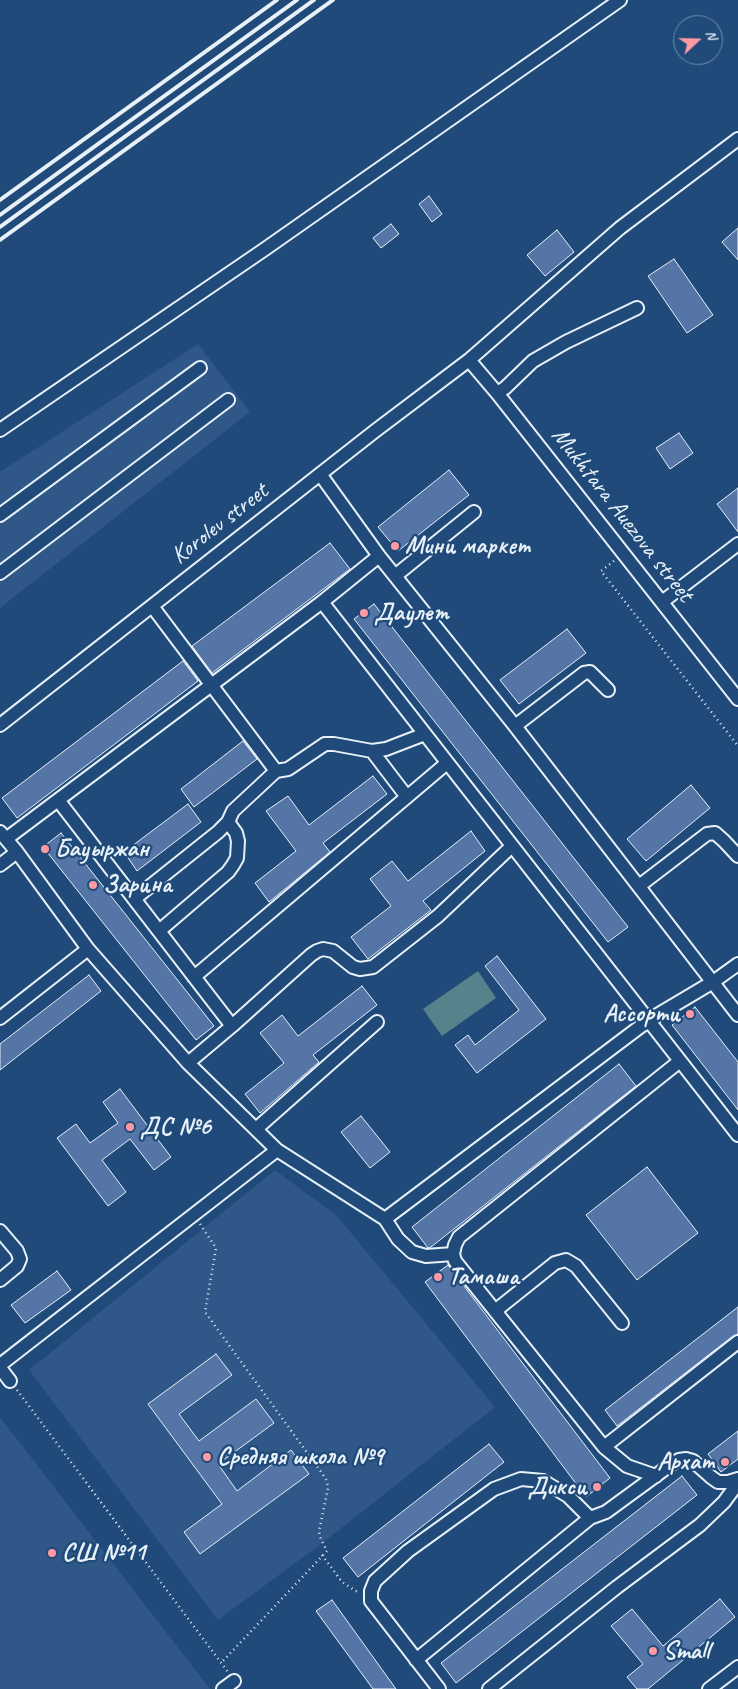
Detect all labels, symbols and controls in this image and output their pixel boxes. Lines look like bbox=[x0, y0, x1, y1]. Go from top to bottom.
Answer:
north arrow bbox=[673, 15, 723, 65]
text: N bbox=[702, 28, 721, 42]
street label: Mukhtara Auezova street bbox=[545, 422, 699, 608]
street label: Korolev street bbox=[166, 477, 274, 571]
place label: Мини маркет bbox=[405, 531, 530, 561]
marker: Мини маркет bbox=[389, 540, 401, 552]
place label: Даулет bbox=[374, 598, 449, 628]
marker: Даулет bbox=[358, 607, 370, 619]
place label: Бауыржан bbox=[55, 834, 149, 864]
marker: Бауыржан bbox=[39, 843, 51, 855]
place label: Зарина bbox=[103, 870, 172, 900]
marker: Зарина bbox=[87, 879, 99, 891]
place label: Ассорти bbox=[603, 999, 680, 1029]
marker: Ассорти bbox=[684, 1008, 696, 1020]
place label: ДС №6 bbox=[140, 1112, 211, 1142]
marker: ДС №6 bbox=[124, 1121, 136, 1133]
place label: Тамаша bbox=[448, 1262, 519, 1292]
marker: Тамаша bbox=[432, 1271, 444, 1283]
place label: Средняя школа №9 bbox=[217, 1442, 384, 1472]
place label: Архат bbox=[657, 1447, 715, 1477]
marker: Средняя школа №9 bbox=[201, 1451, 213, 1463]
marker: Архат bbox=[719, 1456, 731, 1468]
place label: Дикси bbox=[528, 1472, 587, 1502]
marker: Дикси bbox=[591, 1481, 603, 1493]
place label: СШ №11 bbox=[62, 1538, 145, 1568]
marker: СШ №11 bbox=[46, 1547, 58, 1559]
place label: Small bbox=[663, 1636, 710, 1666]
marker: Small bbox=[647, 1645, 659, 1657]

